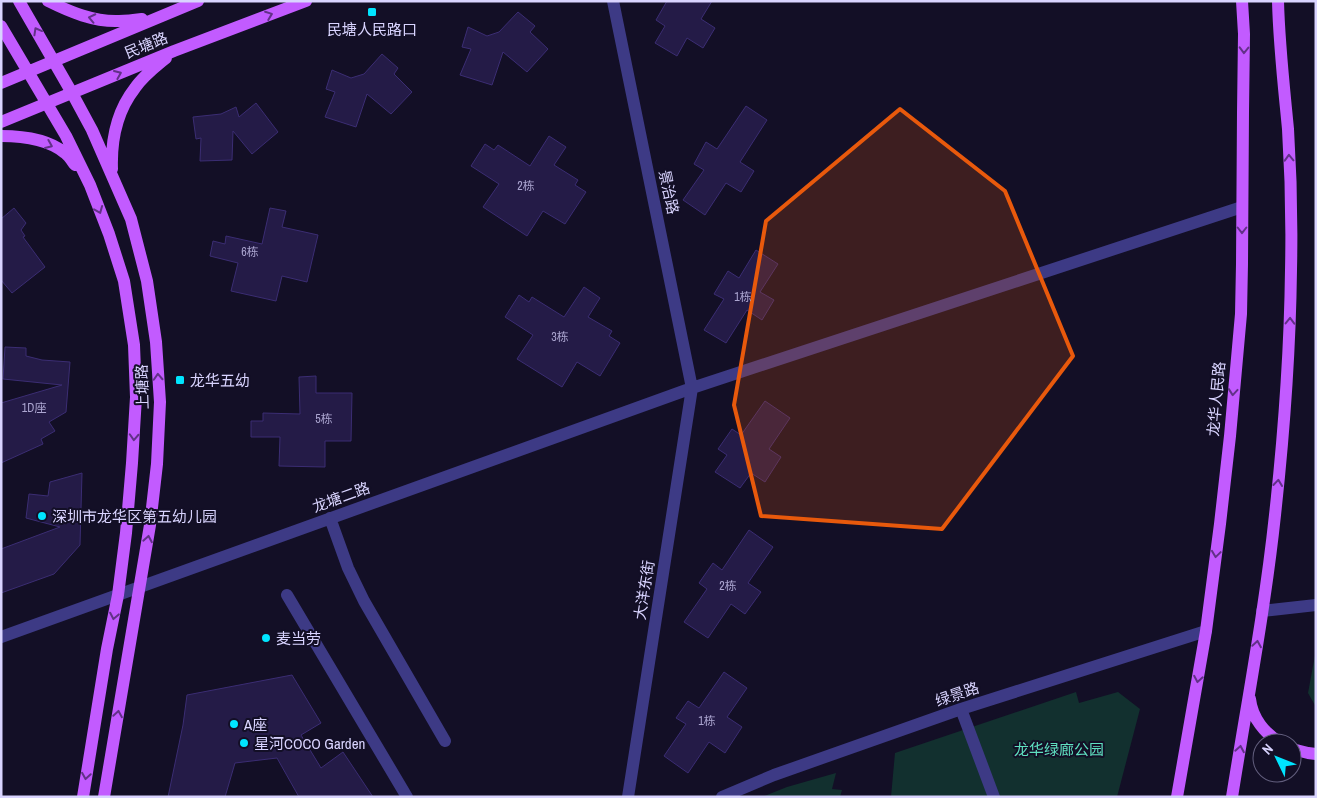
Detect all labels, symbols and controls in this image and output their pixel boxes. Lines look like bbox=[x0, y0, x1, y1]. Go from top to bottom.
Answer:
marker: 民塘人民路口 bbox=[366, 6, 378, 18]
one-way arrow bbox=[264, 11, 273, 21]
one-way arrow bbox=[87, 13, 96, 23]
place label: 民塘人民路口 bbox=[327, 19, 417, 40]
one-way arrow bbox=[33, 27, 43, 36]
street label: 民塘路 bbox=[121, 27, 171, 63]
one-way arrow bbox=[1239, 46, 1249, 54]
one-way arrow bbox=[113, 70, 121, 80]
one-way arrow bbox=[44, 138, 53, 149]
one-way arrow bbox=[1284, 154, 1294, 162]
street label: 景治路 bbox=[654, 168, 684, 216]
house number: 2栋 bbox=[517, 178, 535, 194]
one-way arrow bbox=[94, 205, 104, 213]
one-way arrow bbox=[1237, 226, 1247, 234]
house number: 6栋 bbox=[241, 244, 259, 260]
house number: 1栋 bbox=[734, 289, 752, 305]
one-way arrow bbox=[1285, 316, 1295, 324]
house number: 3栋 bbox=[551, 329, 569, 345]
street label: 龙华人民路 bbox=[1202, 361, 1230, 437]
street label: 上塘路 bbox=[131, 364, 153, 410]
place label: 龙华五幼 bbox=[190, 370, 250, 391]
one-way arrow bbox=[153, 373, 164, 381]
marker: 龙华五幼 bbox=[174, 374, 186, 386]
one-way arrow bbox=[1228, 388, 1239, 396]
house number: 1D座 bbox=[22, 400, 46, 416]
house number: 5栋 bbox=[315, 411, 333, 427]
one-way arrow bbox=[128, 433, 139, 441]
street label: 龙塘二路 bbox=[309, 477, 373, 517]
one-way arrow bbox=[1273, 478, 1284, 486]
place label: 深圳市龙华区第五幼儿园 bbox=[52, 506, 217, 527]
marker: 深圳市龙华区第五幼儿园 bbox=[36, 510, 48, 522]
one-way arrow bbox=[142, 535, 152, 543]
one-way arrow bbox=[1211, 550, 1222, 558]
street label: 大洋东街 bbox=[629, 559, 659, 621]
house number: 2栋 bbox=[719, 578, 737, 594]
one-way arrow bbox=[109, 611, 120, 620]
place label: 麦当劳 bbox=[276, 628, 321, 649]
marker: 麦当劳 bbox=[260, 632, 272, 644]
one-way arrow bbox=[1251, 639, 1262, 647]
one-way arrow bbox=[1193, 674, 1203, 683]
street label: 绿景路 bbox=[932, 677, 982, 711]
one-way arrow bbox=[112, 710, 122, 718]
house number: 1栋 bbox=[698, 713, 716, 729]
place label: A座 bbox=[243, 714, 267, 735]
marker: A座 bbox=[228, 718, 240, 730]
place label: 星河COCO Garden bbox=[254, 733, 365, 754]
north arrow bbox=[1252, 733, 1302, 783]
marker: 星河COCO Garden bbox=[238, 737, 250, 749]
park label: 龙华绿廊公园 bbox=[1014, 739, 1104, 760]
text: N bbox=[1258, 740, 1277, 758]
one-way arrow bbox=[1234, 744, 1244, 753]
one-way arrow bbox=[82, 772, 92, 780]

